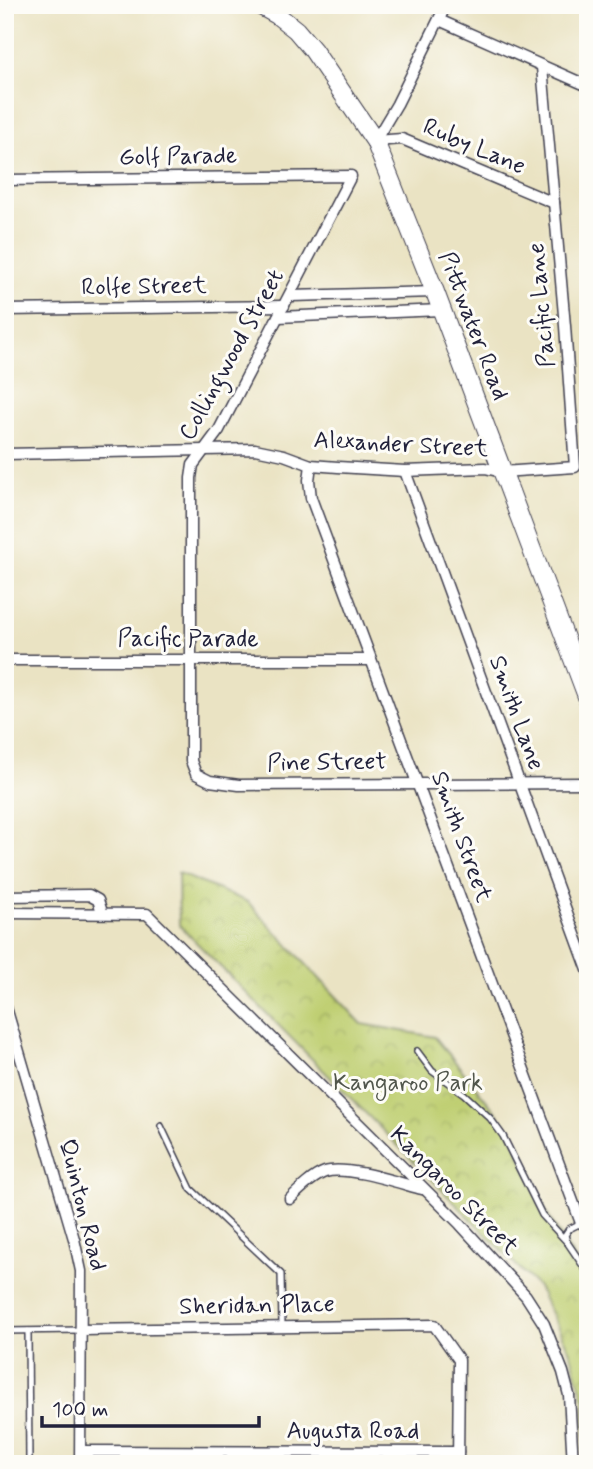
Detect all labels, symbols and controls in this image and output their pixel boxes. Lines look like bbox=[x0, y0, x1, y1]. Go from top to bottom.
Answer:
street label: Ruby Lane bbox=[418, 112, 530, 182]
street label: Golf Parade bbox=[119, 140, 237, 174]
street label: Pacific Lane bbox=[521, 241, 563, 369]
street label: Pittwater Road bbox=[430, 247, 516, 405]
street label: Collingwood Street bbox=[172, 264, 294, 447]
street label: Rolfe Street bbox=[81, 270, 207, 304]
street label: Alexander Street bbox=[313, 425, 489, 465]
street label: Pacific Parade bbox=[117, 624, 259, 655]
street label: Smith Lane bbox=[481, 651, 551, 775]
street label: Pine Street bbox=[267, 746, 387, 780]
street label: Smith Street bbox=[423, 767, 499, 907]
park label: Kangaroo Park bbox=[333, 1068, 483, 1101]
street label: Kangaroo Street bbox=[381, 1120, 525, 1264]
street label: Quinton Road bbox=[51, 1136, 113, 1274]
street label: Sheridan Place bbox=[179, 1289, 335, 1323]
scale bar bbox=[42, 1385, 259, 1429]
text: 100 m bbox=[52, 1396, 108, 1424]
street label: Augusta Road bbox=[287, 1416, 419, 1447]

